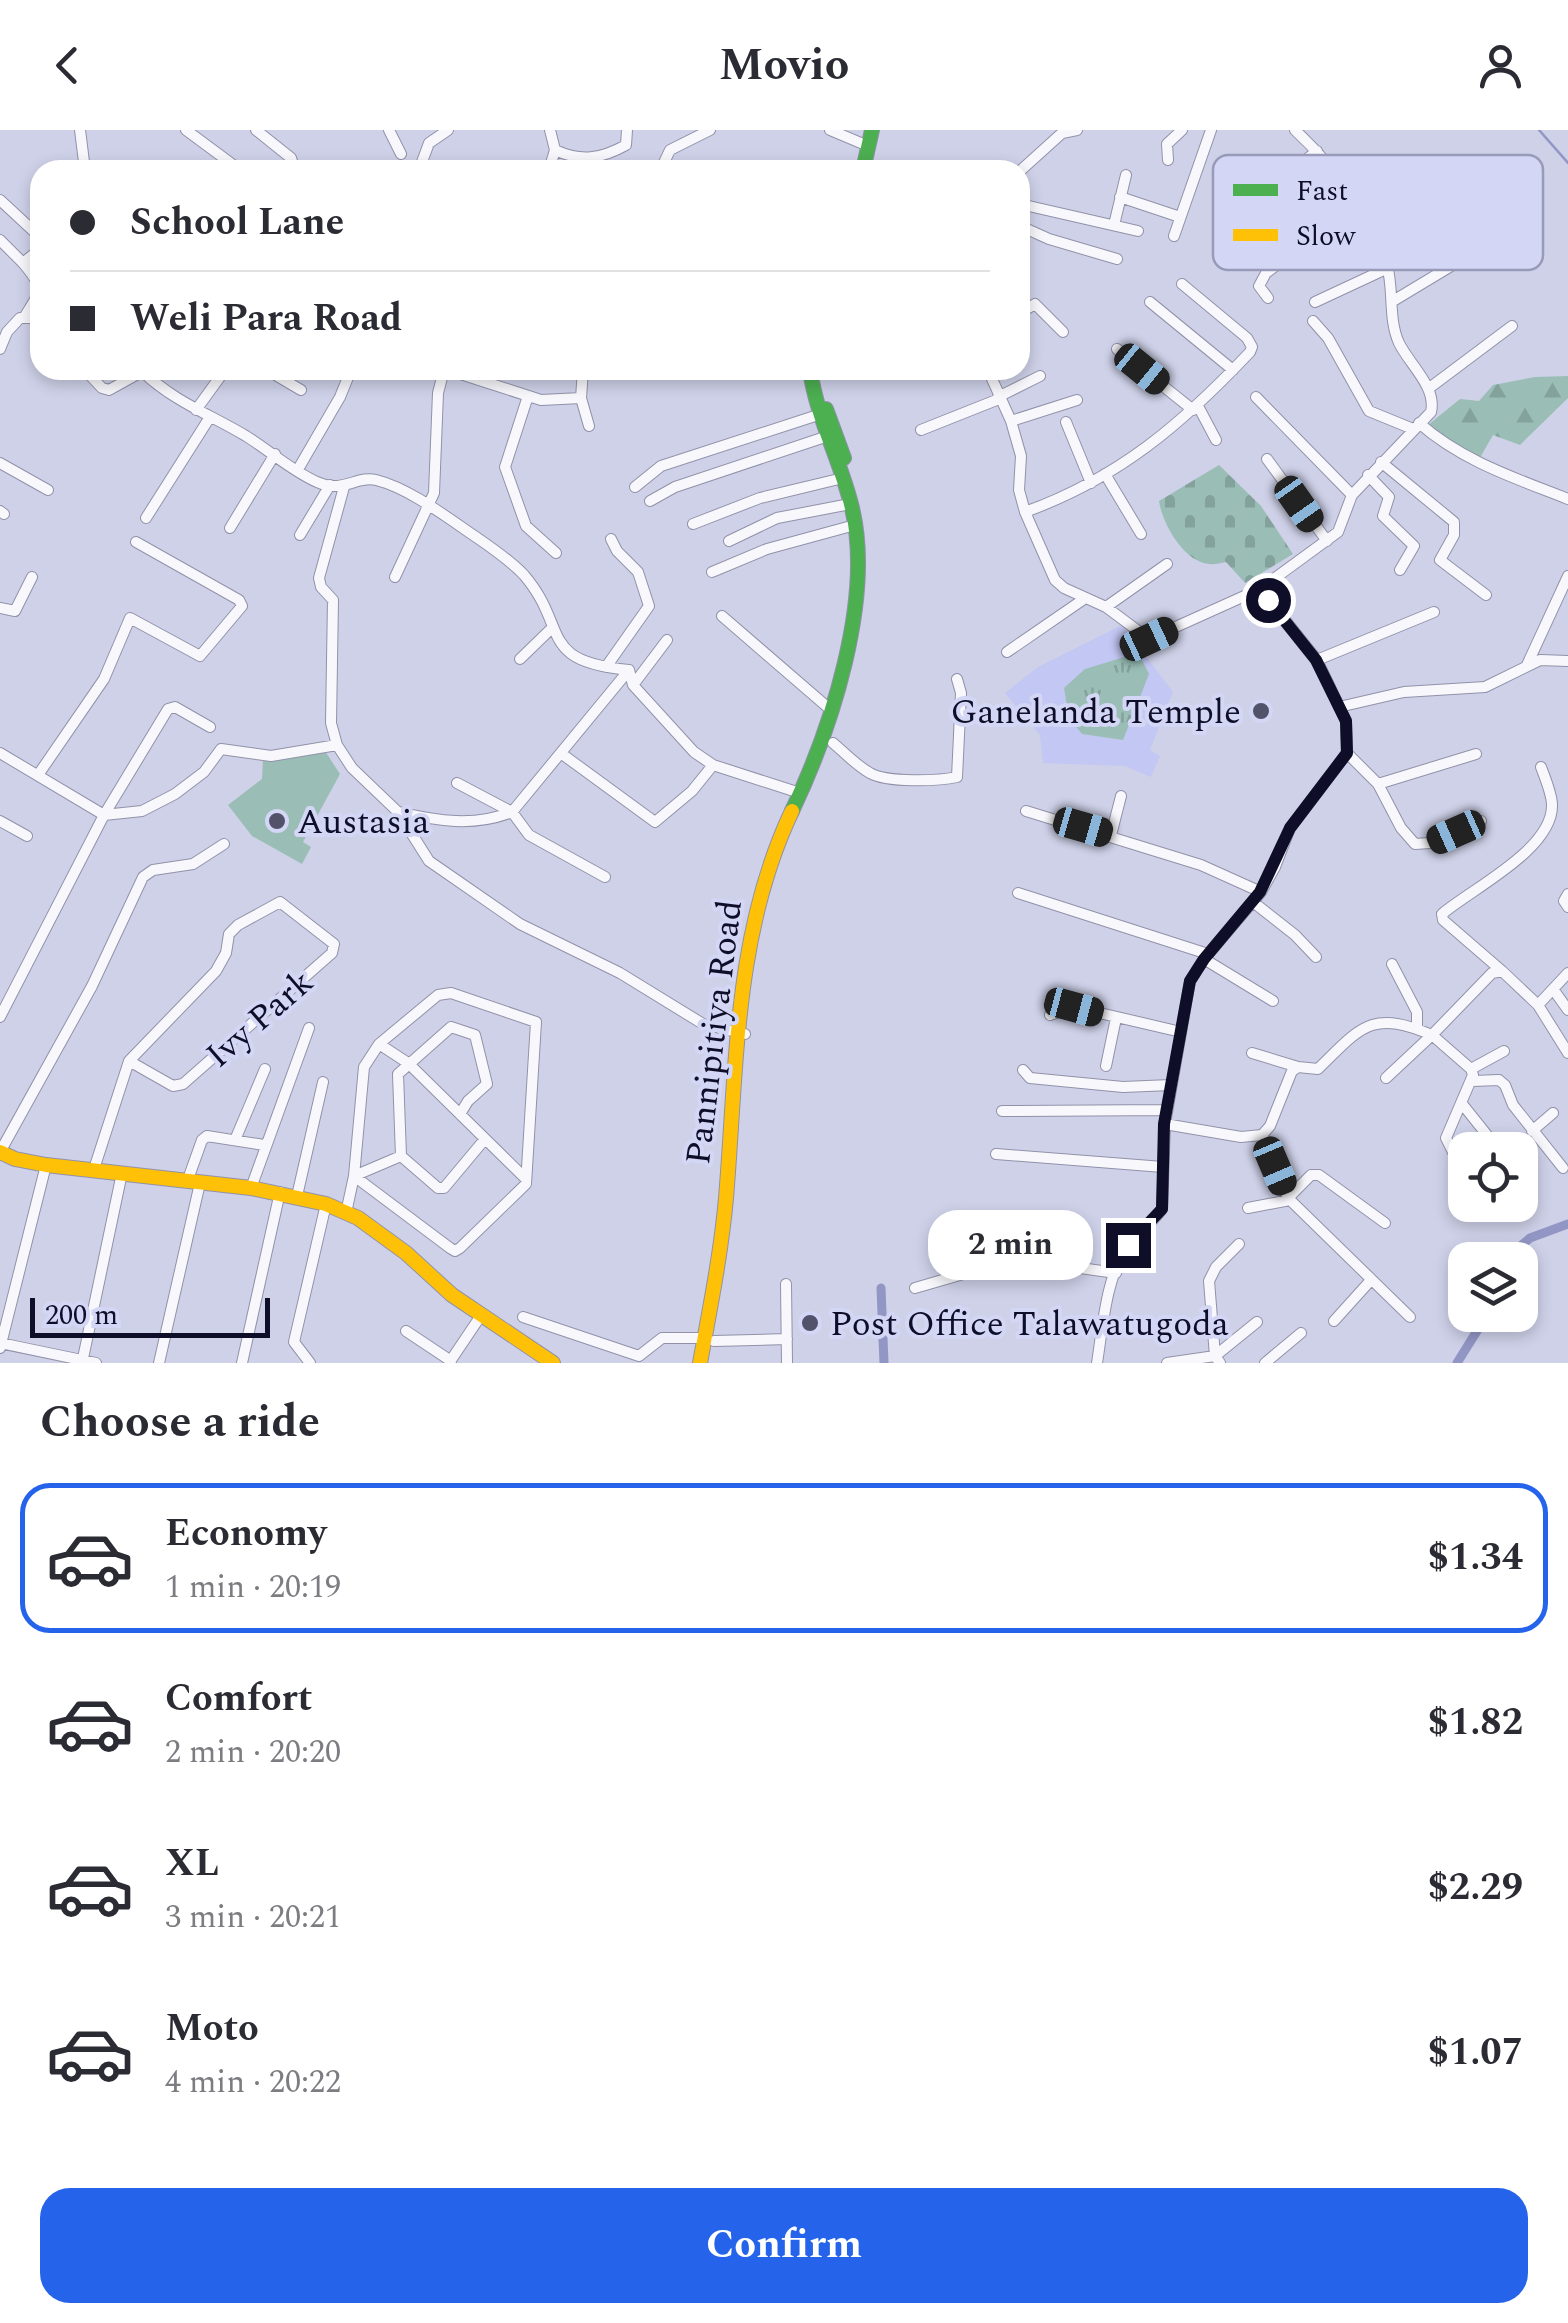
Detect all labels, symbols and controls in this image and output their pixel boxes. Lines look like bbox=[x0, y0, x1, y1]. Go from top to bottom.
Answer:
text: Movio bbox=[719, 31, 849, 100]
icon: back bbox=[40, 38, 95, 93]
icon: person bbox=[1473, 38, 1528, 93]
legend bbox=[1213, 155, 1543, 270]
text: Fast bbox=[1296, 170, 1348, 213]
text: School Lane bbox=[130, 194, 344, 252]
text: Slow bbox=[1296, 215, 1356, 258]
text: Weli Para Road bbox=[130, 290, 402, 348]
car bbox=[1109, 338, 1175, 400]
car bbox=[1270, 471, 1328, 537]
route start bbox=[1246, 578, 1291, 623]
car bbox=[1115, 613, 1183, 665]
place label: Ganelanda Temple bbox=[951, 686, 1241, 739]
marker: Ganelanda Temple bbox=[1250, 700, 1272, 722]
place label: Austasia bbox=[297, 796, 430, 849]
car bbox=[1050, 804, 1116, 850]
car bbox=[1422, 806, 1490, 858]
marker: Austasia bbox=[266, 810, 288, 832]
street label: Pannipitiya Road bbox=[672, 897, 757, 1167]
street label: Ivy Park bbox=[194, 957, 326, 1081]
car bbox=[1041, 985, 1107, 1029]
map controls bbox=[1448, 1132, 1538, 1332]
button: locate bbox=[1448, 1132, 1538, 1222]
car bbox=[1249, 1133, 1301, 1199]
callout: 2 min bbox=[928, 1210, 1093, 1280]
text: 2 min bbox=[968, 1220, 1053, 1269]
route end bbox=[1106, 1223, 1151, 1268]
button: layers bbox=[1448, 1242, 1538, 1332]
scale bar bbox=[30, 1293, 270, 1338]
text: 200 m bbox=[45, 1294, 118, 1337]
place label: Post Office Talawatugoda bbox=[830, 1298, 1229, 1351]
marker: Post Office Talawatugoda bbox=[799, 1312, 821, 1334]
text: Choose a ride bbox=[40, 1388, 320, 1457]
text: Economy bbox=[165, 1505, 326, 1563]
icon: car bbox=[45, 1513, 135, 1603]
text: $1.34 bbox=[1428, 1529, 1523, 1587]
text: 1 min · 20:19 bbox=[165, 1563, 341, 1612]
text: Comfort bbox=[165, 1670, 312, 1728]
icon: car bbox=[45, 1678, 135, 1768]
text: $1.82 bbox=[1428, 1694, 1523, 1752]
text: 2 min · 20:20 bbox=[165, 1728, 341, 1777]
text: XL bbox=[165, 1835, 219, 1893]
icon: car bbox=[45, 1843, 135, 1933]
text: $2.29 bbox=[1428, 1859, 1523, 1917]
text: 3 min · 20:21 bbox=[165, 1893, 341, 1942]
text: Moto bbox=[165, 2000, 259, 2058]
icon: car bbox=[45, 2008, 135, 2098]
text: $1.07 bbox=[1428, 2024, 1523, 2082]
text: 4 min · 20:22 bbox=[165, 2058, 341, 2107]
button: Confirm bbox=[40, 2188, 1528, 2303]

